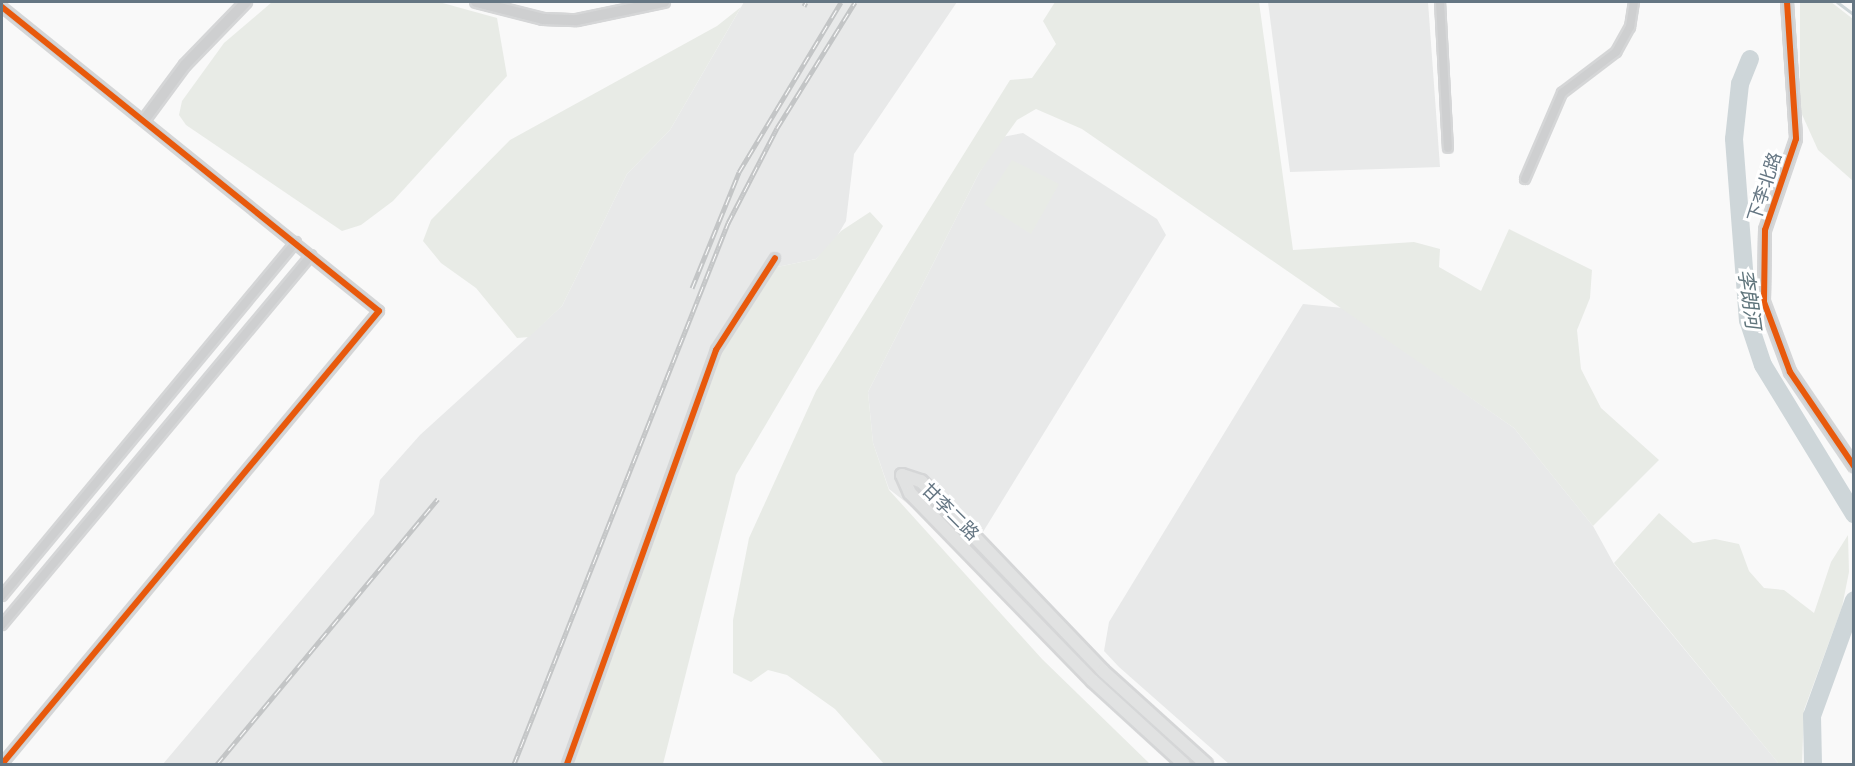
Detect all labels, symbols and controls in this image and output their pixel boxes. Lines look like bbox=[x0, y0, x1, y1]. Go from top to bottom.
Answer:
street label: 下李北路 bbox=[1744, 149, 1786, 225]
water label: 李朗河 bbox=[1733, 268, 1765, 330]
street label: 甘李二路 bbox=[917, 479, 983, 545]

